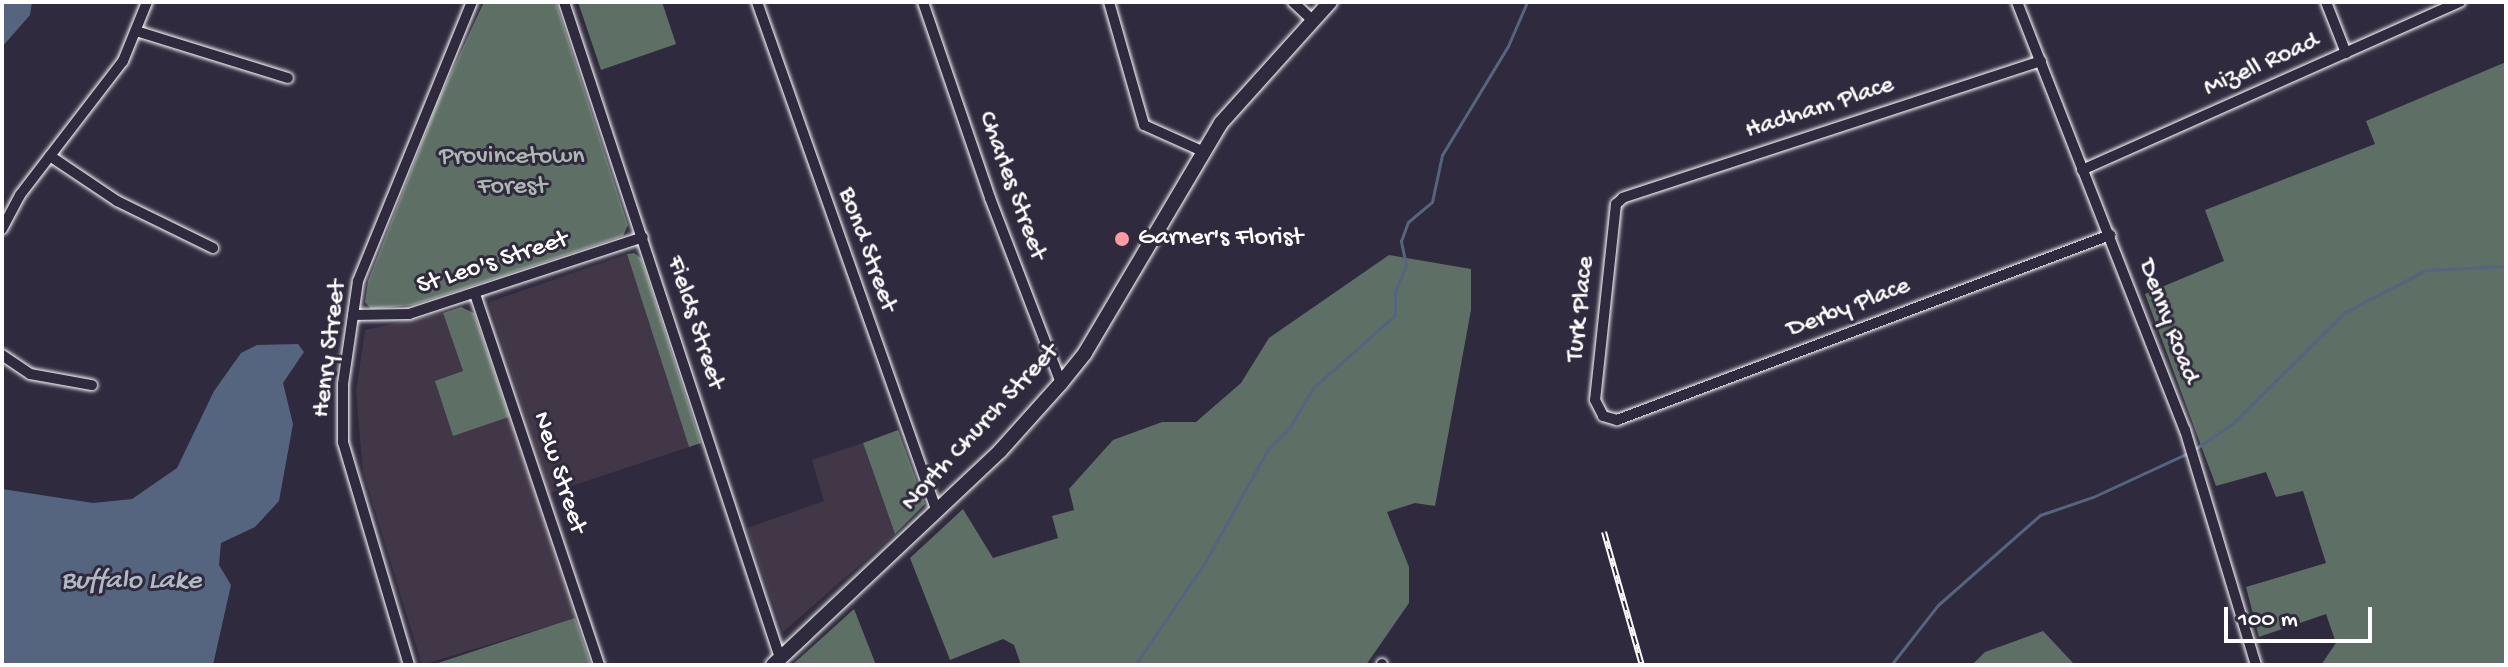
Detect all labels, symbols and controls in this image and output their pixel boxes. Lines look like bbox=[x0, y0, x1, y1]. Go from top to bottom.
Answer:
street label: Mizell Road bbox=[2199, 27, 2325, 105]
street label: Hadham Place bbox=[1742, 70, 1898, 148]
street label: Charles Street bbox=[970, 107, 1052, 265]
park label: Provincetown Forest bbox=[439, 142, 585, 204]
street label: Bond Street bbox=[829, 184, 903, 316]
place label: Garner's Florist bbox=[1138, 223, 1303, 255]
street label: St Leo's Street bbox=[414, 225, 572, 303]
marker: Garner's Florist bbox=[1113, 230, 1131, 248]
street label: Fields Street bbox=[658, 252, 730, 394]
street label: Turk Place bbox=[1561, 255, 1603, 363]
street label: Denny Road bbox=[2129, 255, 2205, 389]
street label: Derby Place bbox=[1783, 271, 1915, 347]
street label: Henry Street bbox=[307, 279, 355, 419]
street label: North Church Street bbox=[895, 338, 1067, 518]
street label: New Street bbox=[524, 408, 592, 538]
water label: Buffalo Lake bbox=[61, 565, 201, 599]
scale bar bbox=[2228, 591, 2376, 641]
text: 100 m bbox=[2238, 606, 2298, 635]

